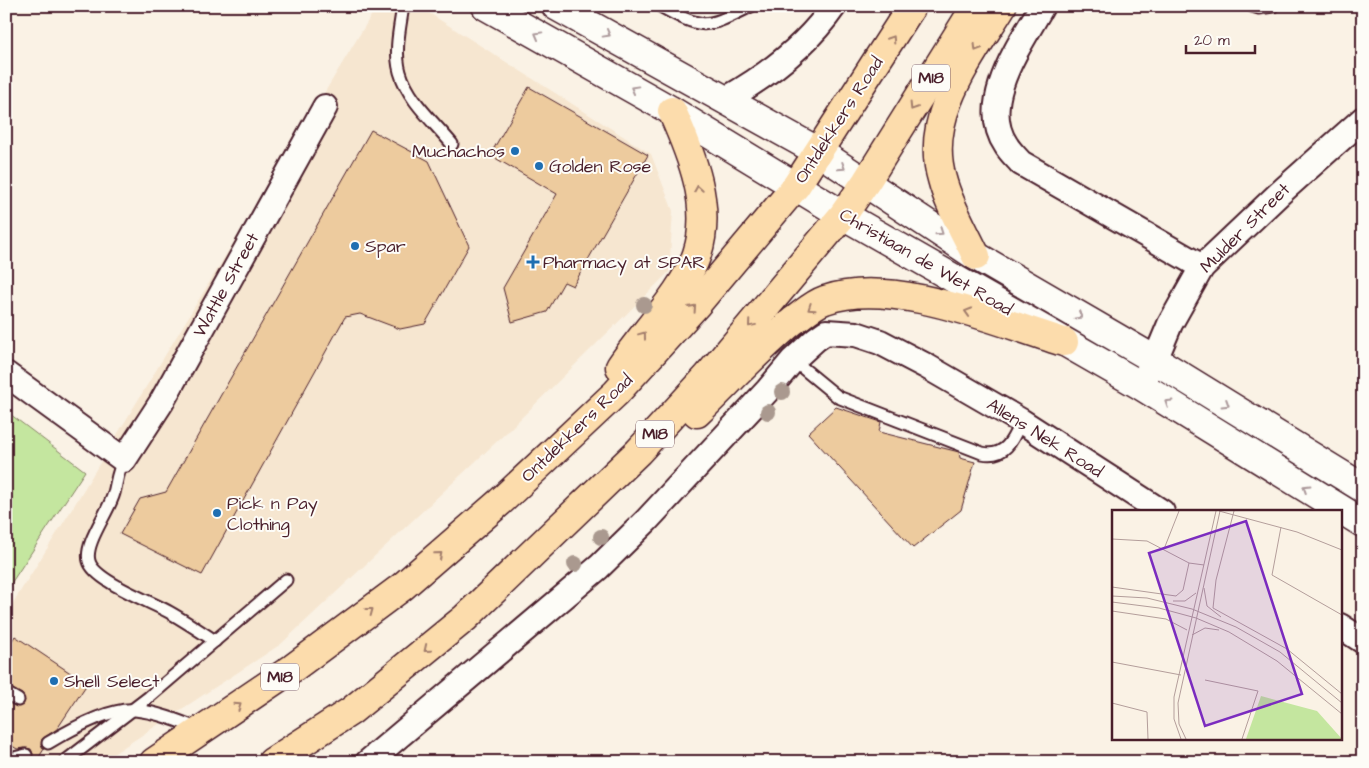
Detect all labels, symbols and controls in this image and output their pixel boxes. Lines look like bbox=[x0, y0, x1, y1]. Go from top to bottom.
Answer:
scale bar bbox=[1186, 22, 1255, 54]
one-way arrow bbox=[601, 27, 610, 37]
text: 20 m bbox=[1194, 30, 1230, 51]
one-way arrow bbox=[534, 32, 543, 42]
one-way arrow bbox=[885, 35, 895, 44]
one-way arrow bbox=[973, 42, 983, 51]
street label: Ontdekkers Road bbox=[789, 52, 889, 188]
road number: M18 bbox=[912, 64, 950, 92]
one-way arrow bbox=[630, 86, 639, 96]
one-way arrow bbox=[909, 102, 919, 111]
place label: Muchachos bbox=[412, 139, 505, 164]
marker: Muchachos bbox=[509, 145, 521, 157]
place label: Golden Rose bbox=[549, 154, 652, 179]
marker: Golden Rose bbox=[533, 160, 545, 172]
one-way arrow bbox=[837, 161, 846, 170]
street label: Mulder Street bbox=[1194, 177, 1296, 279]
one-way arrow bbox=[694, 185, 704, 194]
street label: Christiaan de Wet Road bbox=[835, 202, 1017, 322]
one-way arrow bbox=[934, 226, 944, 235]
street label: Wattle Street bbox=[187, 228, 265, 342]
place label: Spar bbox=[365, 234, 406, 259]
marker: Spar bbox=[349, 240, 361, 252]
place label: Pharmacy at SPAR bbox=[543, 250, 705, 276]
marker: Pharmacy at SPAR bbox=[527, 256, 539, 268]
one-way arrow bbox=[807, 302, 816, 311]
one-way arrow bbox=[688, 305, 697, 314]
one-way arrow bbox=[964, 308, 972, 318]
one-way arrow bbox=[1074, 310, 1083, 320]
one-way arrow bbox=[748, 319, 757, 328]
one-way arrow bbox=[637, 331, 646, 341]
street label: Ontdekkers Road bbox=[516, 368, 638, 488]
street label: Allens Nek Road bbox=[982, 392, 1108, 484]
one-way arrow bbox=[1221, 398, 1230, 408]
one-way arrow bbox=[1165, 399, 1174, 409]
road number: M18 bbox=[636, 420, 674, 448]
one-way arrow bbox=[1303, 485, 1312, 495]
place label: Pick n Pay Clothing bbox=[227, 491, 318, 538]
marker: Pick n Pay Clothing bbox=[211, 507, 223, 519]
inset map bbox=[1112, 510, 1342, 740]
one-way arrow bbox=[433, 552, 442, 561]
one-way arrow bbox=[364, 608, 374, 617]
one-way arrow bbox=[424, 643, 433, 652]
road number: M18 bbox=[261, 664, 299, 690]
place label: Shell Select bbox=[64, 669, 160, 694]
marker: Shell Select bbox=[48, 675, 60, 687]
one-way arrow bbox=[233, 703, 242, 712]

